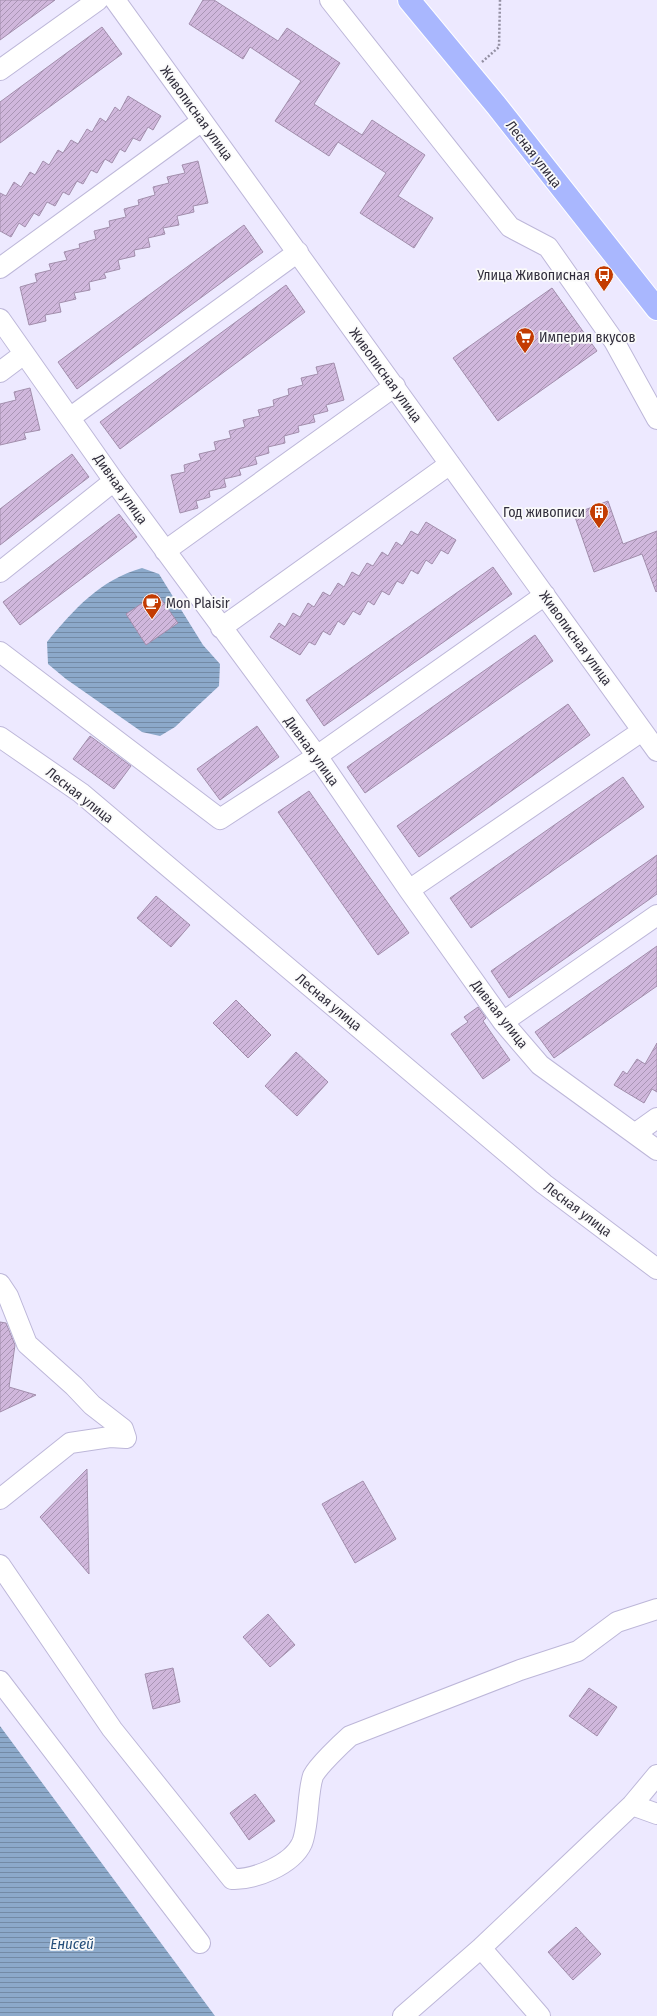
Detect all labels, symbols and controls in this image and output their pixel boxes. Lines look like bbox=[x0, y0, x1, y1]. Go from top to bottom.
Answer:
street label: Живописная улица bbox=[157, 63, 237, 164]
street label: Лесная улица bbox=[502, 117, 565, 191]
bus stop icon: Улица Живописная bbox=[593, 264, 615, 292]
place label: Улица Живописная bbox=[476, 267, 590, 284]
street label: Живописная улица bbox=[346, 325, 426, 426]
supermarket icon: Империя вкусов bbox=[514, 326, 536, 354]
place label: Империя вкусов bbox=[539, 329, 635, 346]
street label: Дивная улица bbox=[90, 450, 151, 528]
building icon: Год живописи bbox=[588, 501, 610, 529]
place label: Год живописи bbox=[503, 504, 585, 521]
street label: Живописная улица bbox=[536, 588, 616, 689]
cafe icon: Mon Plaisir bbox=[141, 592, 163, 620]
place label: Mon Plaisir bbox=[166, 595, 230, 612]
street label: Дивная улица bbox=[280, 712, 343, 790]
street label: Лесная улица bbox=[43, 764, 117, 827]
street label: Лесная улица bbox=[292, 970, 365, 1035]
street label: Дивная улица bbox=[467, 976, 532, 1052]
street label: Лесная улица bbox=[540, 1178, 615, 1241]
water label: Енисей bbox=[50, 1935, 94, 1953]

